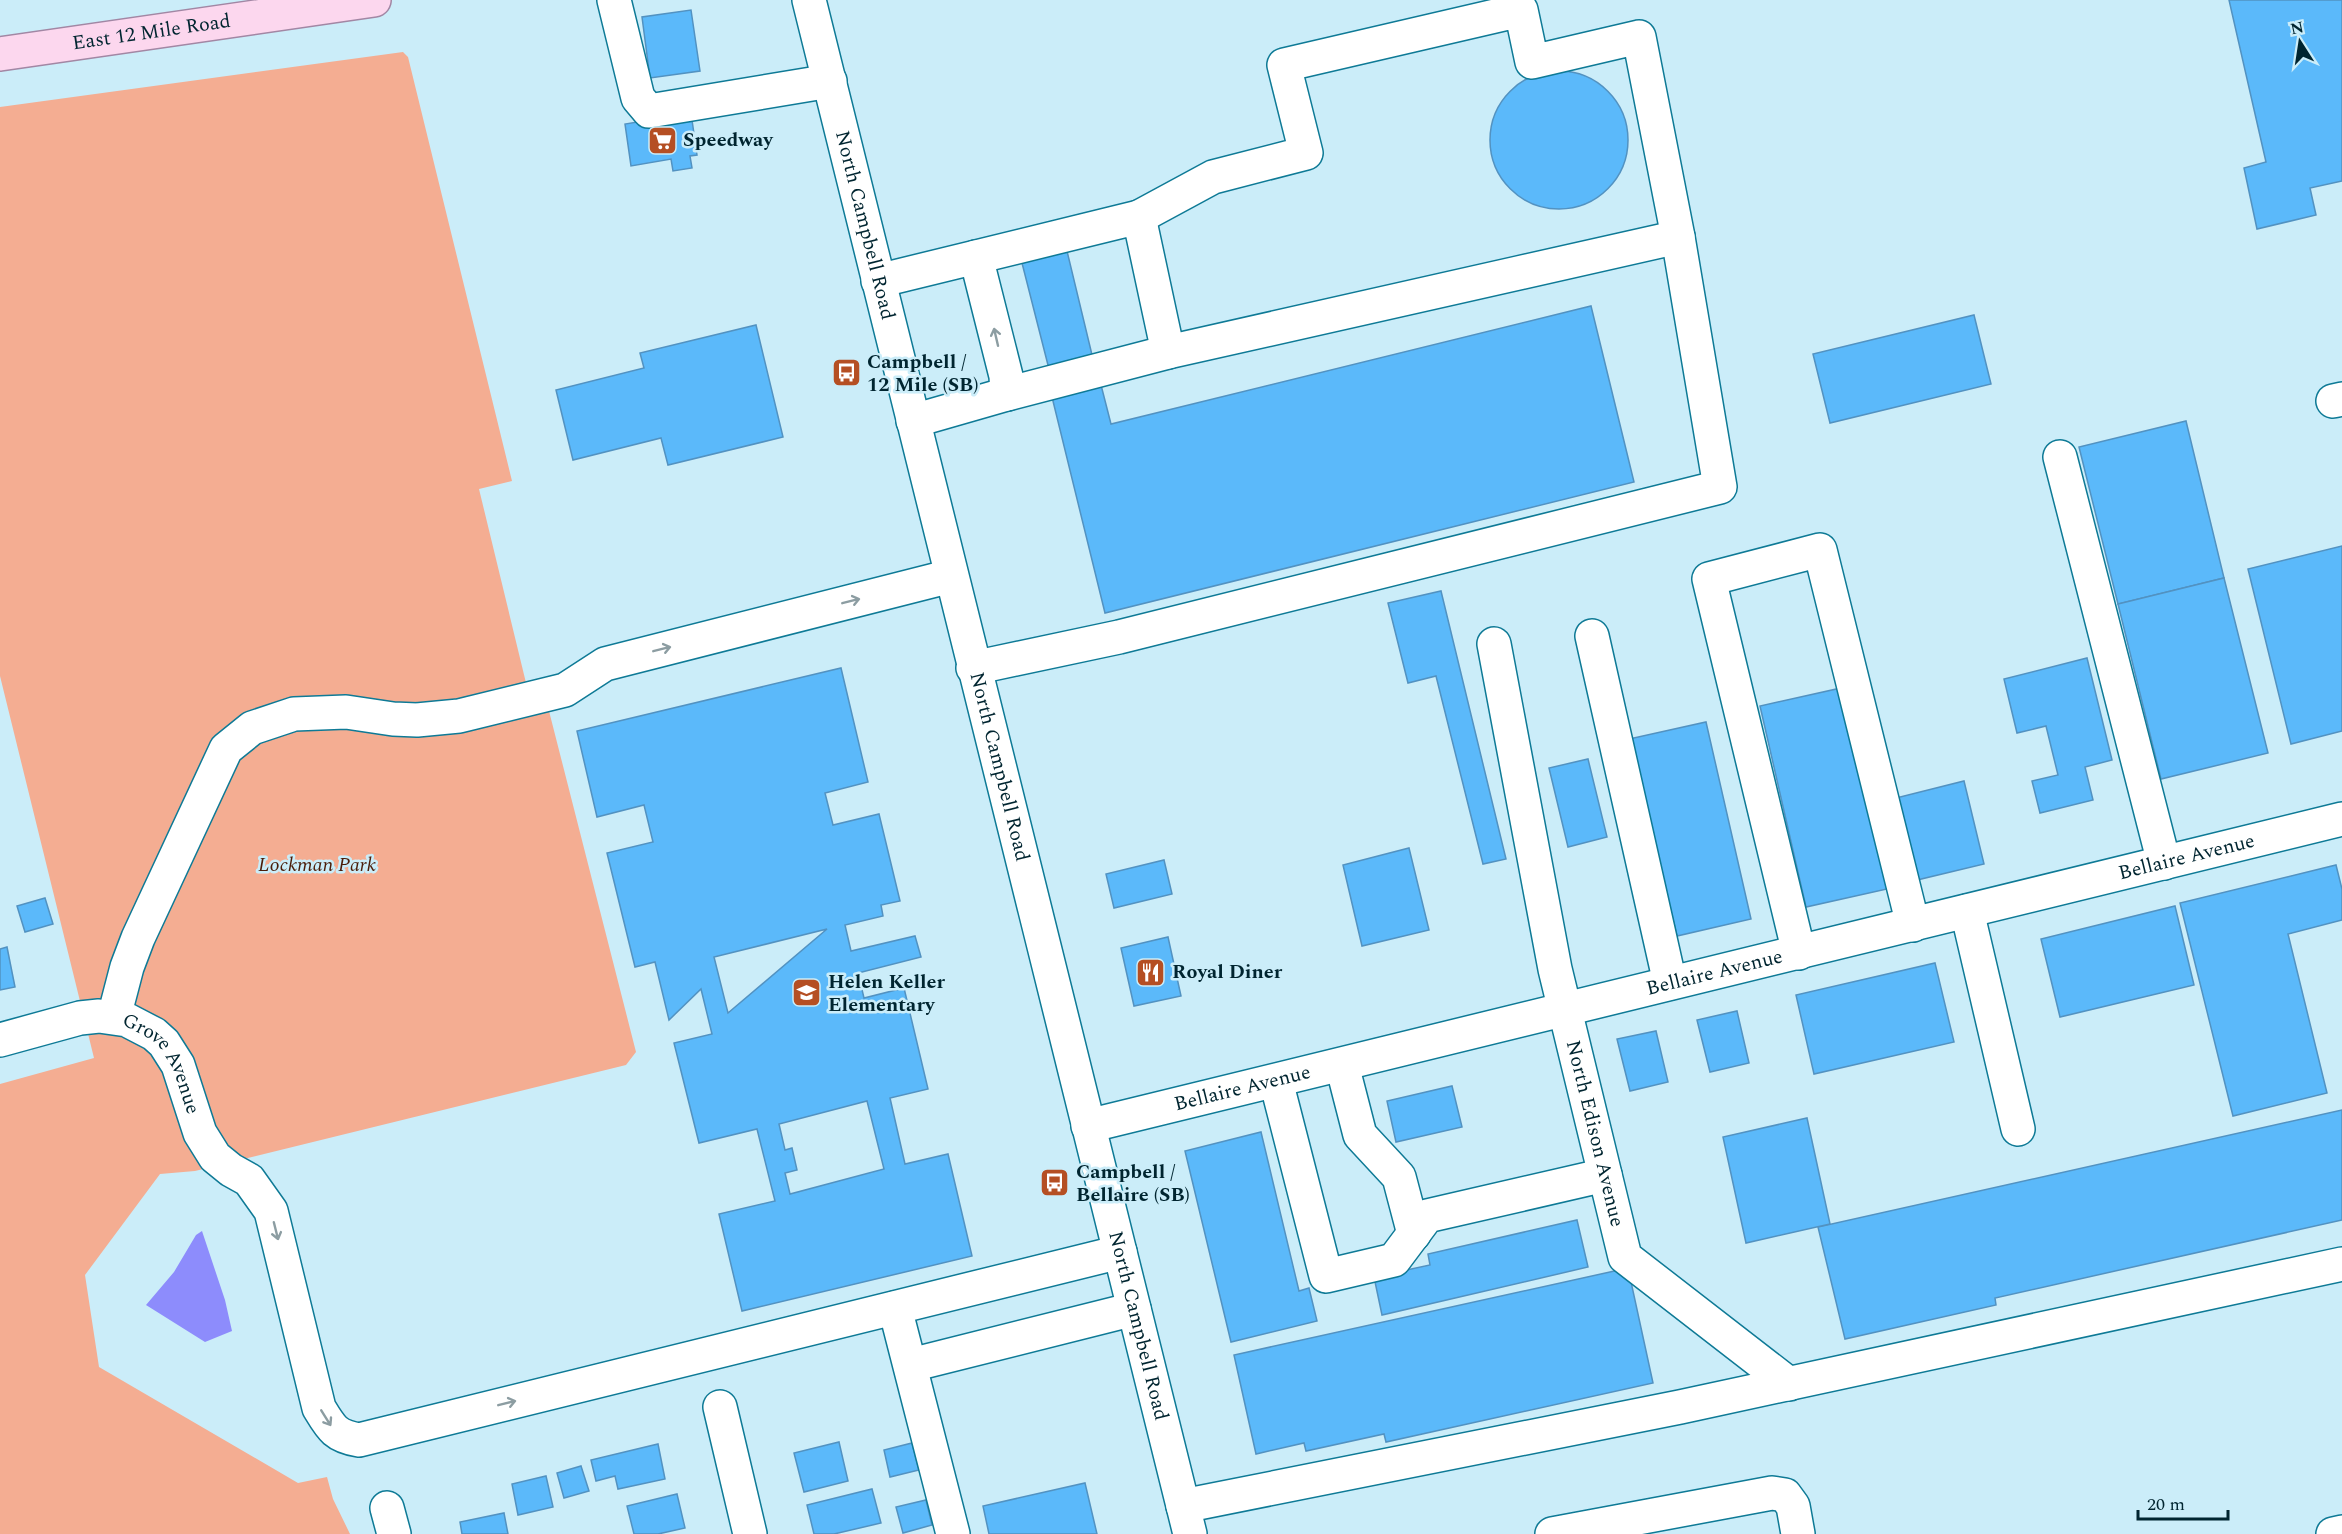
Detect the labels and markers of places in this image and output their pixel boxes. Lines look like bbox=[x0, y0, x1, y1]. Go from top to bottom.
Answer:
supermarket icon: Speedway bbox=[646, 124, 678, 156]
place label: Speedway bbox=[683, 125, 774, 155]
place label: Campbell / 12 Mile (SB) bbox=[867, 347, 978, 400]
bus stop icon: Campbell / 12 Mile (SB) bbox=[830, 357, 862, 389]
restaurant icon: Royal Diner bbox=[1135, 956, 1167, 988]
place label: Royal Diner bbox=[1172, 957, 1283, 987]
place label: Helen Keller Elementary bbox=[828, 967, 945, 1020]
school or university icon: Helen Keller Elementary bbox=[791, 977, 823, 1009]
place label: Campbell / Bellaire (SB) bbox=[1076, 1157, 1190, 1210]
bus stop icon: Campbell / Bellaire (SB) bbox=[1039, 1167, 1071, 1199]

